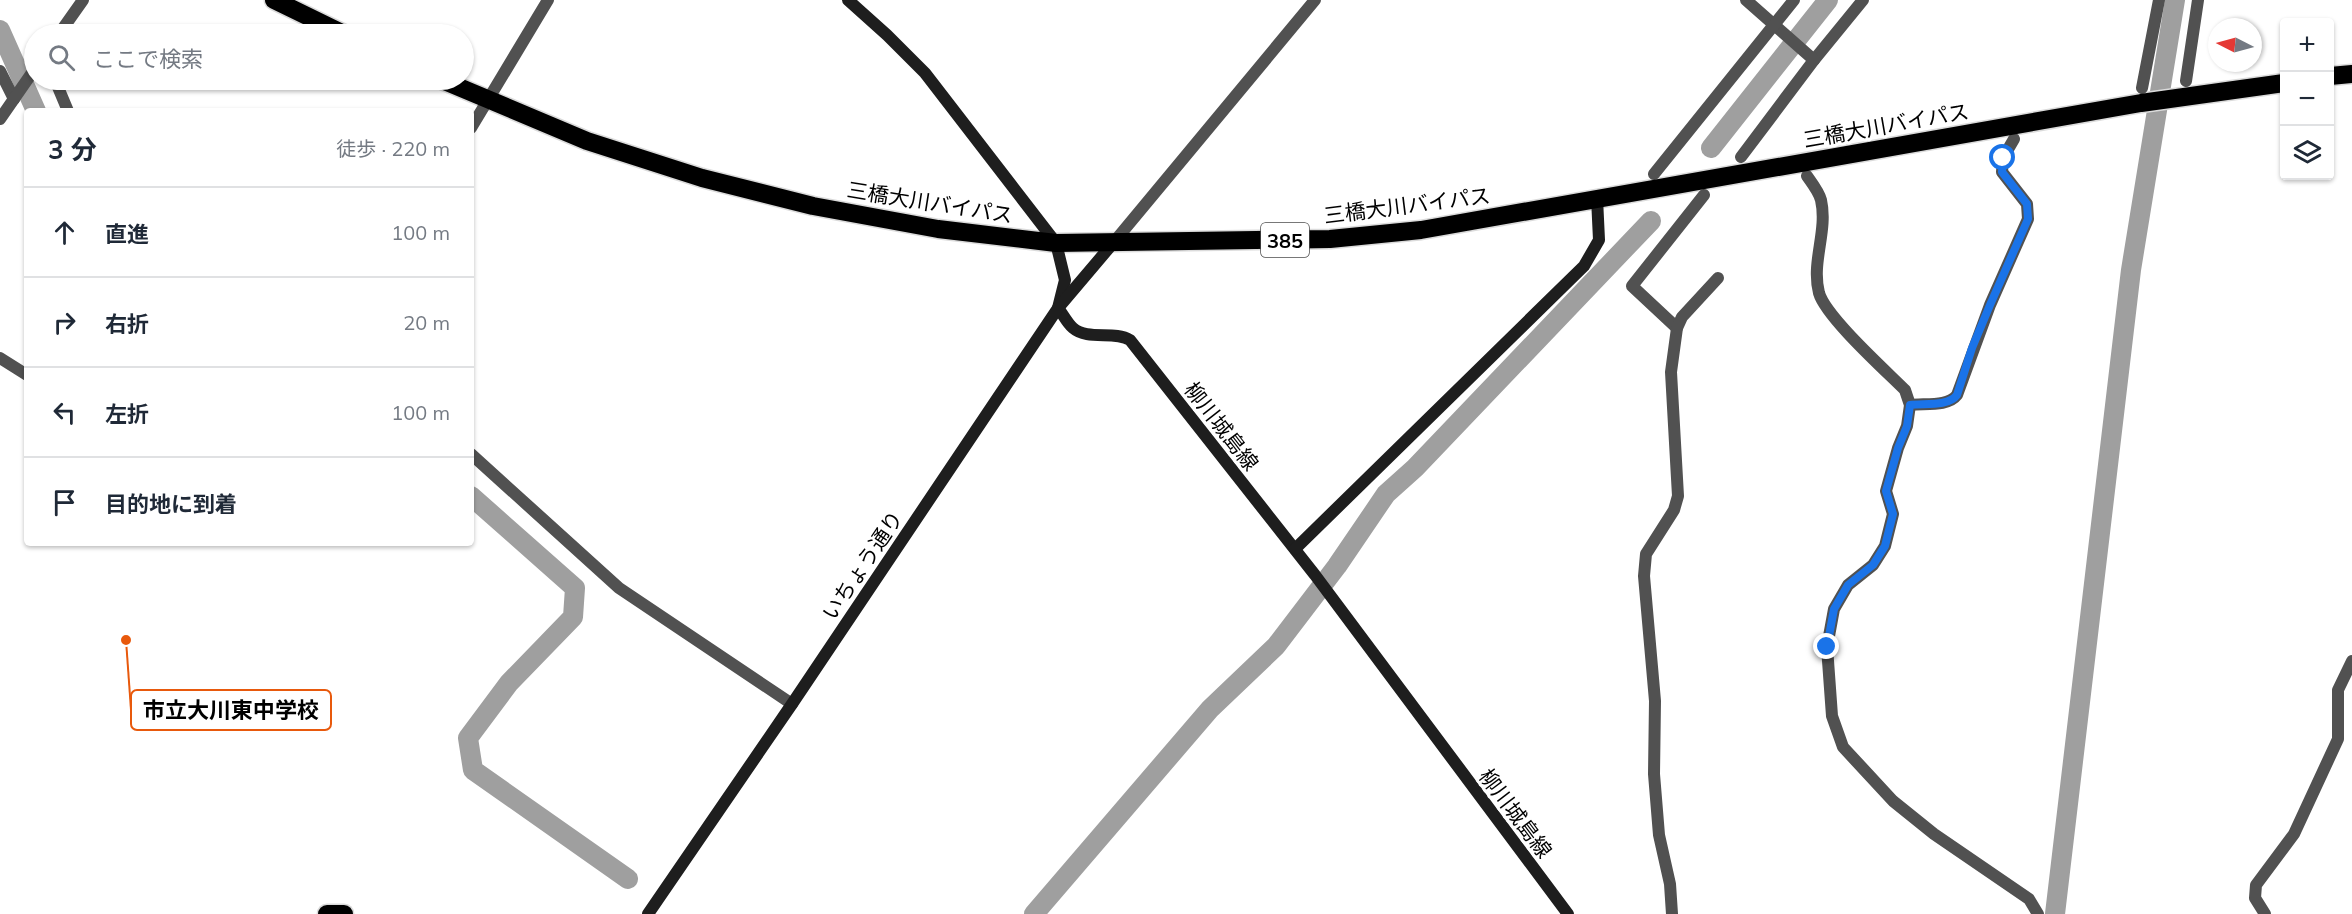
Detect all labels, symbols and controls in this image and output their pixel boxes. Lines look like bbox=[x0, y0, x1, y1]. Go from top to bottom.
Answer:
north arrow bbox=[2208, 18, 2262, 72]
map controls bbox=[2280, 18, 2334, 180]
button: + bbox=[2280, 18, 2334, 72]
search box bbox=[24, 24, 474, 90]
icon: search bbox=[45, 41, 78, 74]
text: ここで検索 bbox=[93, 45, 203, 73]
button: − bbox=[2280, 72, 2334, 126]
street label: 三橋大川バイパス bbox=[1801, 98, 1971, 152]
button: layers bbox=[2280, 126, 2334, 180]
text: 3 分 bbox=[48, 133, 97, 166]
text: 徒歩 · 220 m bbox=[336, 136, 450, 161]
route start bbox=[1989, 144, 2015, 170]
street label: 三橋大川バイパス bbox=[845, 176, 1015, 228]
street label: 三橋大川バイパス bbox=[1322, 182, 1492, 228]
icon: ahead bbox=[48, 216, 81, 249]
text: 直進 bbox=[105, 220, 149, 248]
text: 100 m bbox=[391, 220, 450, 245]
road number: 385 bbox=[1261, 223, 1309, 257]
icon: right bbox=[48, 306, 81, 339]
text: 右折 bbox=[105, 310, 149, 338]
text: 20 m bbox=[403, 310, 450, 335]
street label: 柳川城島線 bbox=[1179, 377, 1265, 475]
icon: left bbox=[48, 396, 81, 429]
text: 左折 bbox=[105, 400, 149, 428]
text: 100 m bbox=[391, 400, 450, 425]
icon: arrive bbox=[48, 486, 81, 519]
text: 目的地に到着 bbox=[105, 490, 237, 518]
street label: いちょう通り bbox=[816, 506, 908, 624]
route end bbox=[1813, 633, 1839, 659]
callout: 市立大川東中学校 bbox=[131, 690, 331, 730]
text: 市立大川東中学校 bbox=[143, 696, 319, 724]
street label: 柳川城島線 bbox=[1474, 763, 1558, 863]

